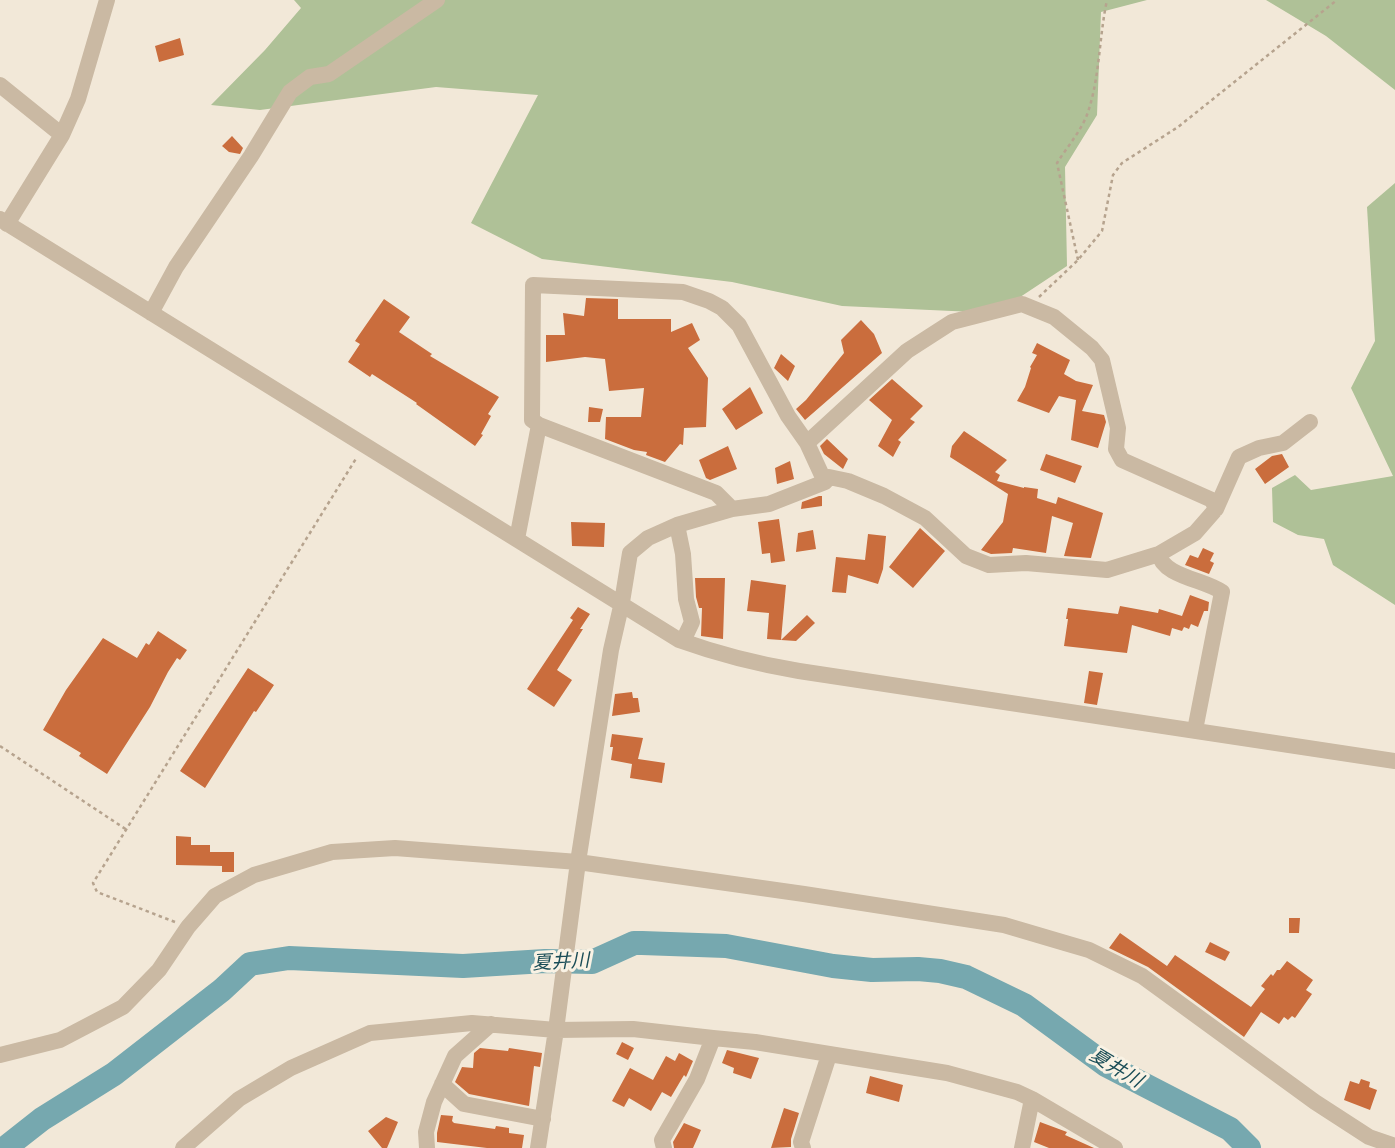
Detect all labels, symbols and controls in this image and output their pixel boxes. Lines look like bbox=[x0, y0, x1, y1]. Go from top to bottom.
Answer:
water label: 夏井川 bbox=[532, 949, 590, 975]
water label: 夏井川 bbox=[1086, 1044, 1146, 1092]

